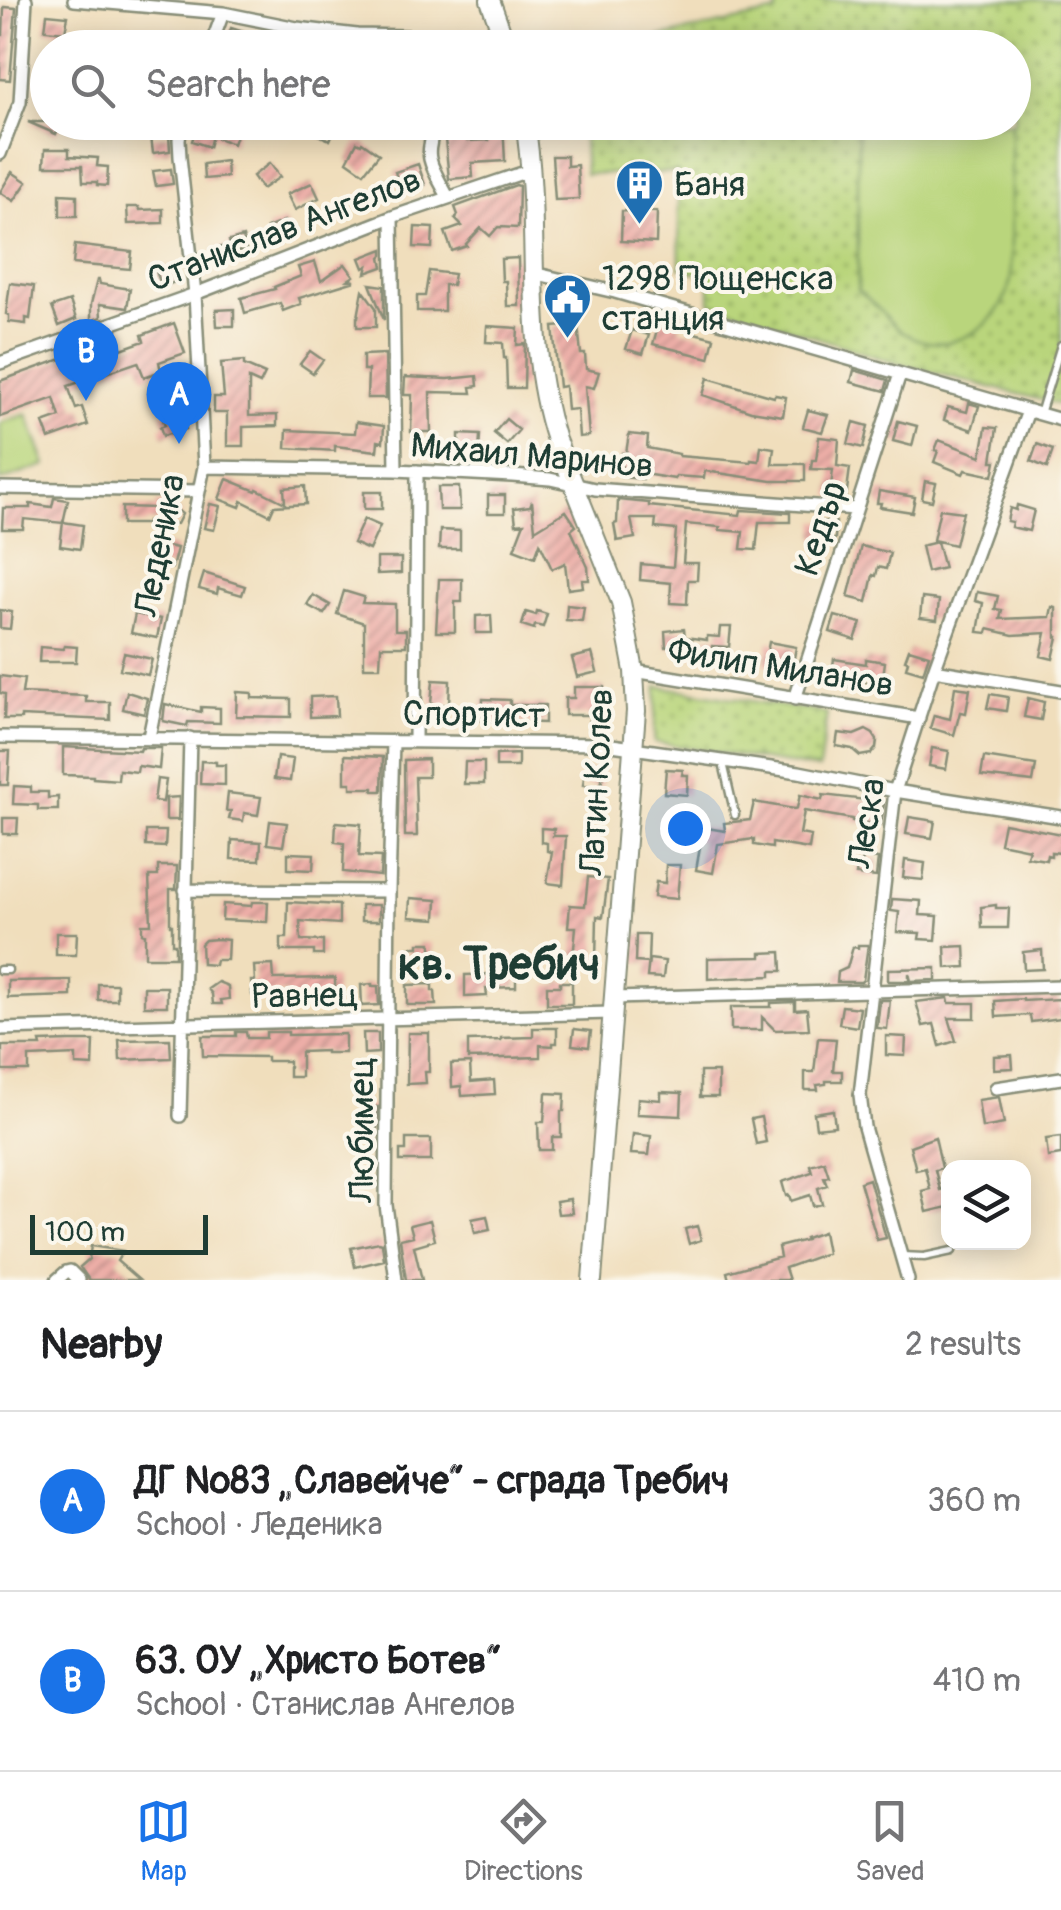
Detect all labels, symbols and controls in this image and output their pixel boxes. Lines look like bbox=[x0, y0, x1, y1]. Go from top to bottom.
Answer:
search box bbox=[30, 30, 1031, 140]
icon: search bbox=[65, 58, 120, 113]
text: Search here bbox=[145, 61, 331, 109]
street label: Станислав Ангелов bbox=[141, 158, 427, 302]
building icon: Баня bbox=[613, 158, 665, 226]
place label: Баня bbox=[674, 163, 745, 207]
place label: 1298 Пощенска станция bbox=[602, 257, 833, 341]
public building icon: 1298 Пощенска станция bbox=[541, 272, 593, 340]
pin: B bbox=[54, 318, 118, 401]
pin: A bbox=[146, 362, 212, 444]
street label: Михаил Маринов bbox=[409, 423, 655, 489]
street label: Леденика bbox=[124, 470, 195, 621]
street label: Кедър bbox=[785, 476, 857, 581]
street label: Филип Миланов bbox=[665, 628, 897, 708]
street label: Латин Колев bbox=[570, 687, 624, 878]
street label: Спортист bbox=[402, 692, 546, 738]
street label: Леска bbox=[838, 775, 896, 872]
your location bbox=[660, 803, 711, 854]
district label: кв. Требич bbox=[398, 937, 600, 993]
street label: Равнец bbox=[251, 973, 359, 1019]
street label: Любимец bbox=[340, 1057, 384, 1204]
map controls bbox=[941, 1160, 1031, 1250]
button: layers bbox=[941, 1160, 1031, 1250]
scale bar bbox=[30, 1210, 208, 1254]
text: 100 m bbox=[45, 1215, 125, 1250]
text: Nearby bbox=[40, 1319, 162, 1371]
text: 2 results bbox=[905, 1325, 1021, 1365]
text: ДГ №83 „Славейче“ - сграда Требич bbox=[135, 1457, 729, 1505]
text: A bbox=[62, 1481, 83, 1521]
text: 360 m bbox=[927, 1481, 1021, 1521]
text: School · Леденика bbox=[135, 1505, 383, 1545]
text: 63. ОУ „Христо Ботев“ bbox=[135, 1637, 502, 1685]
text: B bbox=[63, 1661, 82, 1701]
text: 410 m bbox=[933, 1661, 1021, 1701]
text: School · Станислав Ангелов bbox=[135, 1685, 516, 1725]
tab: Map bbox=[136, 1794, 191, 1889]
tab: Directions bbox=[464, 1794, 583, 1889]
tab: Saved bbox=[855, 1794, 925, 1889]

